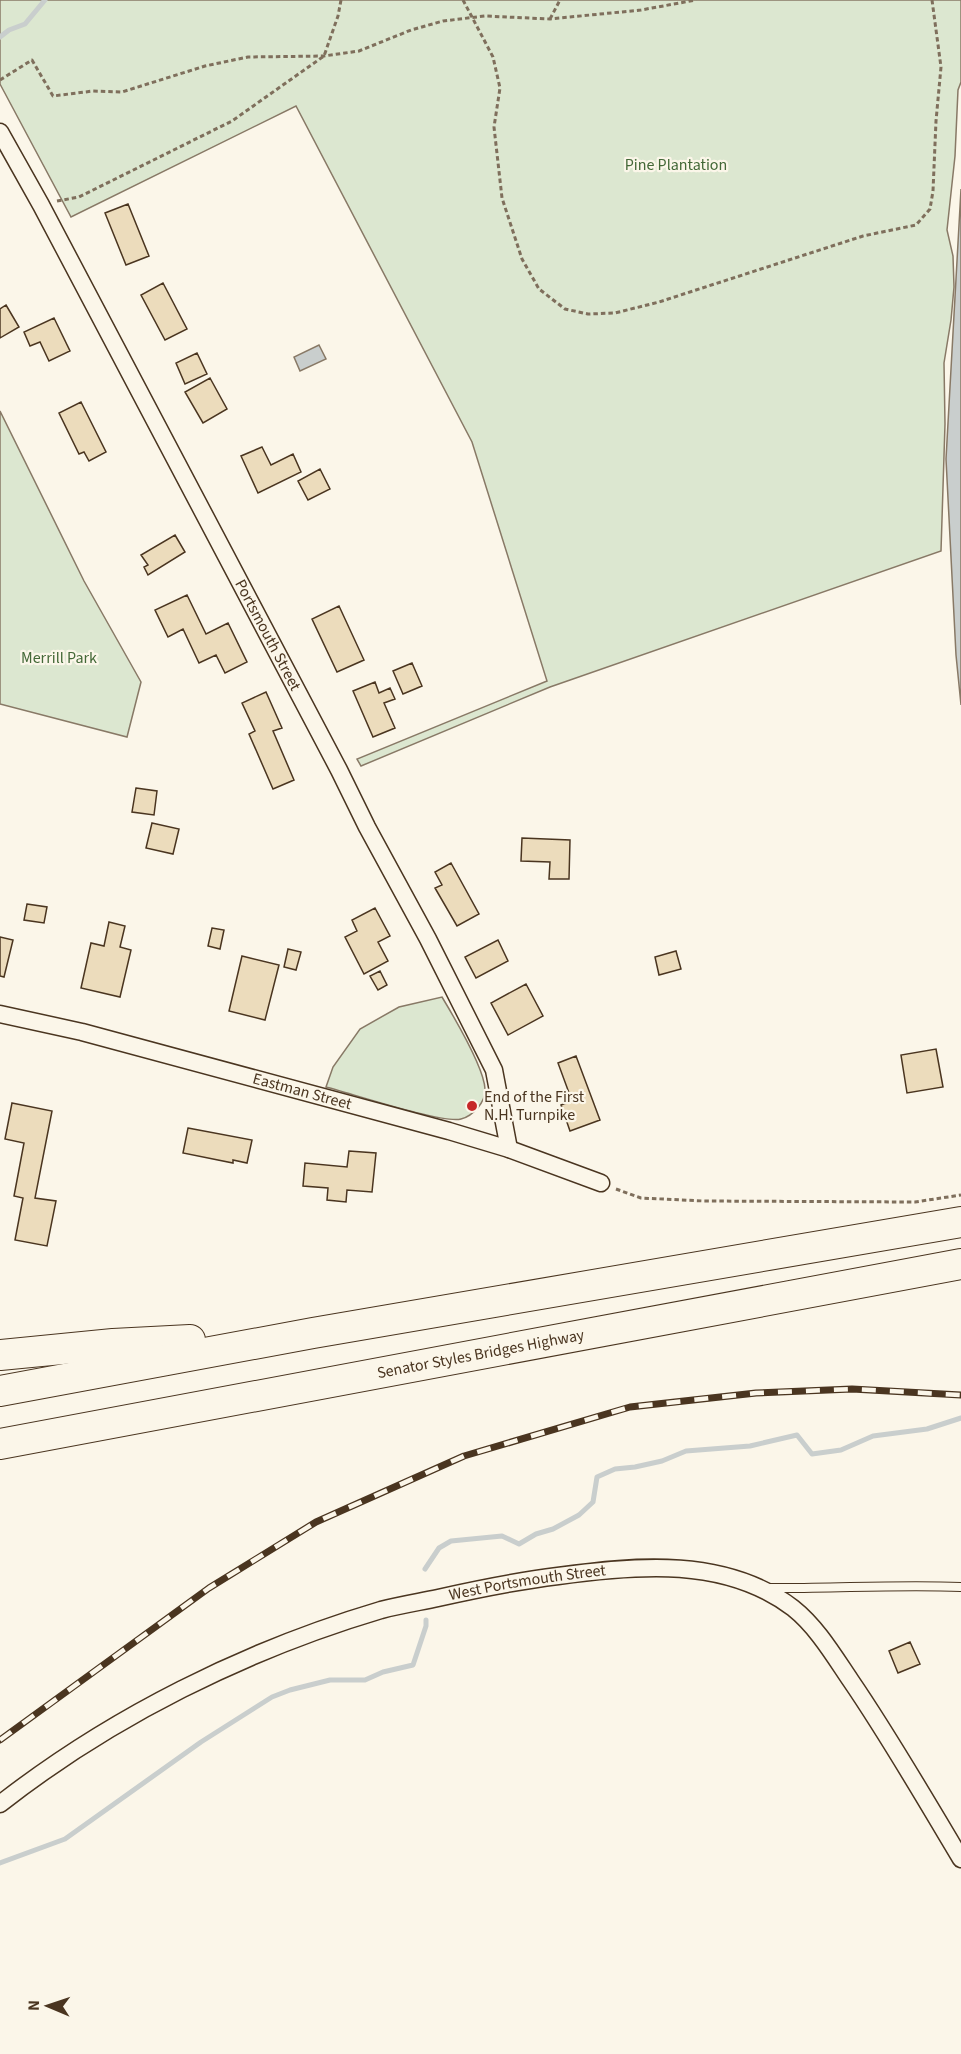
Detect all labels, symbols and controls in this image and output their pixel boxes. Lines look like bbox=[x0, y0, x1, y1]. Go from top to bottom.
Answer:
park label: Pine Plantation bbox=[625, 154, 727, 176]
street label: Portsmouth Street bbox=[229, 576, 307, 695]
park label: Merrill Park bbox=[21, 647, 97, 669]
street label: Eastman Street bbox=[250, 1068, 355, 1115]
place label: End of the First N.H. Turnpike bbox=[484, 1086, 585, 1126]
marker: End of the First N.H. Turnpike bbox=[465, 1099, 479, 1113]
street label: Senator Styles Bridges Highway bbox=[375, 1324, 587, 1384]
street label: West Portsmouth Street bbox=[447, 1559, 607, 1606]
north arrow bbox=[18, 1976, 78, 2036]
text: N bbox=[23, 2000, 45, 2011]

